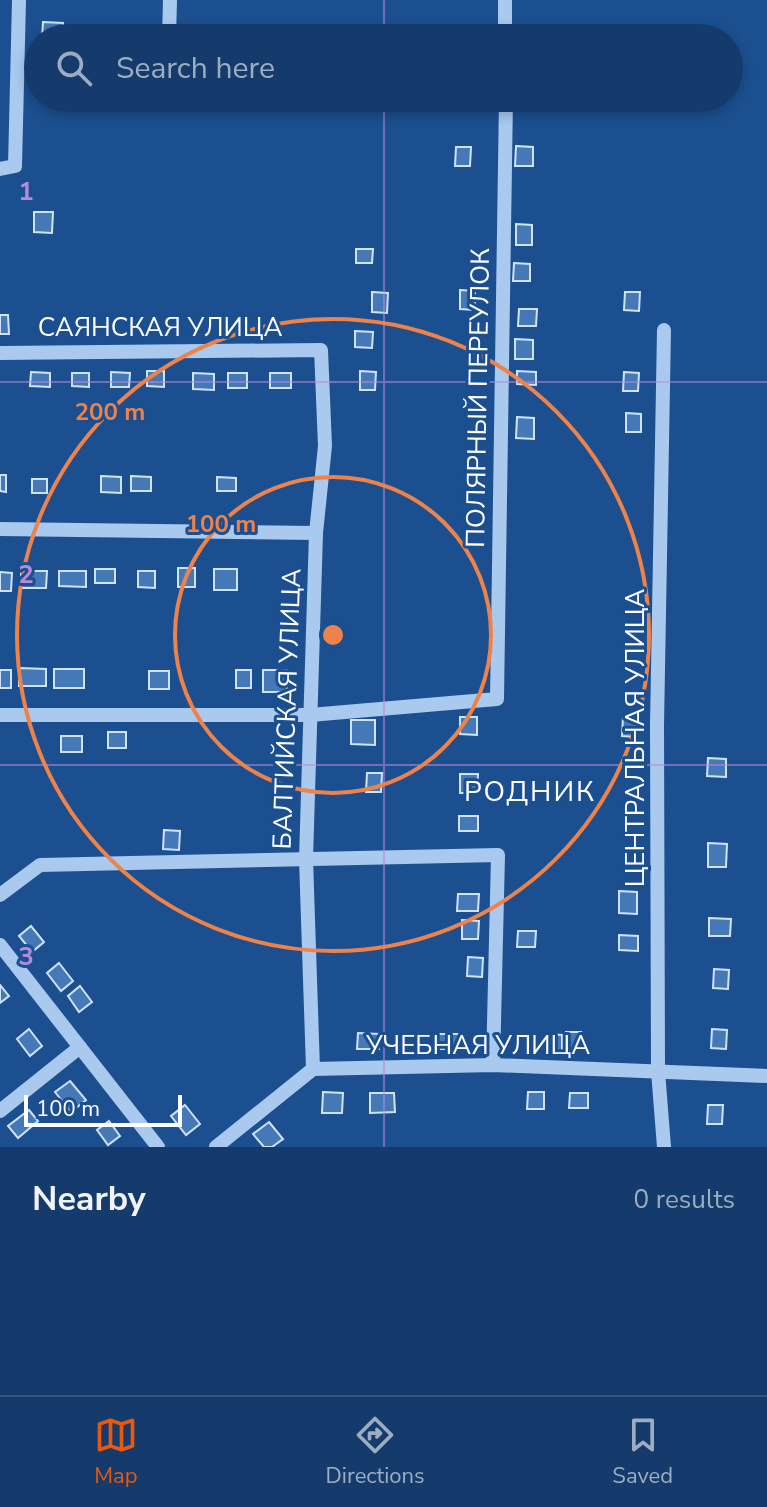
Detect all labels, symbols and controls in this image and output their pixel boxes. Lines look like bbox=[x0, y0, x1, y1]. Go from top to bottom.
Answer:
search box bbox=[24, 24, 743, 112]
icon: search bbox=[52, 46, 96, 90]
text: Search here bbox=[116, 48, 275, 89]
text: 1 bbox=[18, 174, 34, 209]
street label: ПОЛЯРНЫЙ ПЕРЕУЛОК bbox=[458, 248, 498, 548]
street label: САЯНСКАЯ УЛИЦА bbox=[38, 310, 282, 345]
text: 200 m bbox=[75, 396, 145, 428]
text: 100 m bbox=[186, 508, 256, 540]
text: 2 bbox=[18, 557, 34, 592]
street label: БАЛТИЙСКАЯ УЛИЦА bbox=[265, 568, 309, 850]
street label: ЦЕНТРАЛЬНАЯ УЛИЦА bbox=[618, 589, 653, 887]
centre of rings bbox=[319, 621, 347, 649]
district label: РОДНИК bbox=[464, 773, 596, 811]
text: 3 bbox=[18, 939, 34, 974]
street label: УЧЕБНАЯ УЛИЦА bbox=[365, 1028, 590, 1063]
scale bar bbox=[24, 1091, 182, 1127]
text: 100 m bbox=[36, 1094, 100, 1124]
text: Nearby bbox=[32, 1176, 146, 1222]
text: 0 results bbox=[634, 1182, 735, 1217]
tab: Map bbox=[94, 1413, 138, 1491]
tab: Directions bbox=[326, 1413, 425, 1491]
tab: Saved bbox=[612, 1413, 673, 1491]

